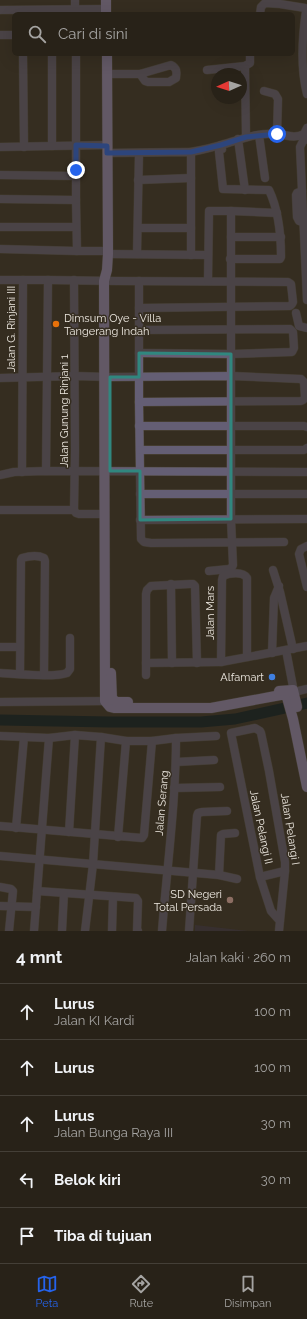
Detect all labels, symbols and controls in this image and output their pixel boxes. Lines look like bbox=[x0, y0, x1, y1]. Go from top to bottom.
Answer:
search box bbox=[12, 12, 295, 56]
icon: search bbox=[26, 23, 48, 45]
text: Cari di sini bbox=[58, 25, 128, 43]
north arrow bbox=[211, 68, 247, 104]
route start bbox=[268, 125, 286, 143]
route end bbox=[67, 161, 85, 179]
street label: Jalan G. Rinjani III bbox=[5, 286, 18, 372]
place label: Dimsum Oye - Villa Tangerang Indah bbox=[64, 312, 161, 338]
marker: Dimsum Oye - Villa Tangerang Indah bbox=[51, 319, 61, 329]
street label: Jalan Gunung Rinjani 1 bbox=[58, 354, 71, 468]
street label: Jalan Mars bbox=[204, 586, 217, 640]
place label: Alfamart bbox=[220, 671, 264, 684]
marker: Alfamart bbox=[267, 672, 277, 682]
street label: Jalan Serang bbox=[153, 770, 171, 836]
street label: Jalan Pelangi II bbox=[247, 789, 275, 865]
street label: Jalan Pelangi I bbox=[278, 792, 302, 866]
place label: SD Negeri Total Persada bbox=[154, 888, 222, 914]
marker: SD Negeri Total Persada bbox=[225, 895, 235, 905]
text: 4 mnt bbox=[16, 947, 62, 967]
text: Jalan kaki · 260 m bbox=[186, 950, 291, 965]
text: Lurus bbox=[54, 995, 95, 1013]
icon: ahead bbox=[16, 1001, 38, 1023]
text: 100 m bbox=[254, 1004, 291, 1019]
text: Jalan KI Kardi bbox=[54, 1013, 134, 1028]
icon: ahead bbox=[16, 1057, 38, 1079]
text: Lurus bbox=[54, 1059, 95, 1077]
text: 100 m bbox=[254, 1060, 291, 1075]
text: Lurus bbox=[54, 1107, 95, 1125]
icon: ahead bbox=[16, 1113, 38, 1135]
text: 30 m bbox=[261, 1116, 291, 1131]
text: Jalan Bunga Raya III bbox=[54, 1125, 173, 1140]
icon: left bbox=[16, 1169, 38, 1191]
text: Belok kiri bbox=[54, 1171, 121, 1189]
text: 30 m bbox=[261, 1172, 291, 1187]
icon: arrive bbox=[16, 1225, 38, 1247]
text: Tiba di tujuan bbox=[54, 1227, 152, 1245]
tab: Peta bbox=[36, 1273, 58, 1310]
tab: Rute bbox=[129, 1273, 153, 1310]
tab: Disimpan bbox=[224, 1273, 271, 1310]

